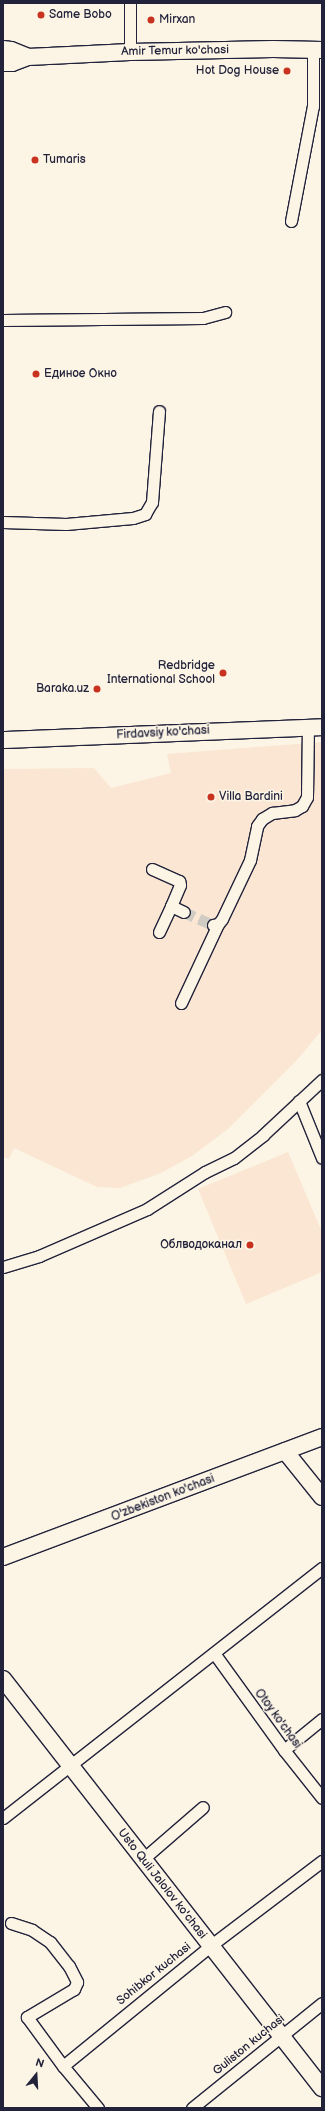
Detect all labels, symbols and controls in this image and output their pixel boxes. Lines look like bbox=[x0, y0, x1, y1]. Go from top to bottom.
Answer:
place label: Same Bobo bbox=[49, 8, 112, 22]
marker: Same Bobo bbox=[36, 10, 46, 20]
place label: Mirxan bbox=[159, 13, 195, 27]
marker: Mirxan bbox=[146, 15, 156, 25]
street label: Amir Temur ko'chasi bbox=[121, 43, 229, 59]
place label: Hot Dog House bbox=[196, 64, 279, 78]
marker: Hot Dog House bbox=[282, 66, 292, 76]
place label: Tumaris bbox=[43, 153, 86, 167]
marker: Tumaris bbox=[30, 155, 40, 165]
place label: Единое Окно bbox=[44, 367, 117, 381]
marker: Единое Окно bbox=[31, 369, 41, 379]
place label: Redbridge International School bbox=[107, 659, 215, 687]
marker: Redbridge International School bbox=[218, 668, 228, 678]
place label: Baraka.uz bbox=[36, 682, 89, 696]
marker: Baraka.uz bbox=[92, 684, 102, 694]
street label: Firdavsiy ko'chasi bbox=[116, 723, 210, 743]
place label: Villa Bardini bbox=[219, 790, 283, 804]
marker: Villa Bardini bbox=[206, 792, 216, 802]
place label: Облводоканал bbox=[160, 1238, 242, 1252]
marker: Облводоканал bbox=[245, 1240, 255, 1250]
street label: O'zbekiston ko'chasi bbox=[109, 1472, 217, 1524]
street label: Otoy ko'chasi bbox=[251, 1686, 305, 1752]
street label: Usto Quli Jalolov ko'chasi bbox=[114, 1826, 210, 1942]
street label: Sohibkor kuchasi bbox=[114, 1940, 194, 2008]
street label: Guliston kuchasi bbox=[210, 2012, 288, 2078]
north arrow bbox=[16, 2055, 56, 2095]
text: N bbox=[34, 2056, 46, 2071]

